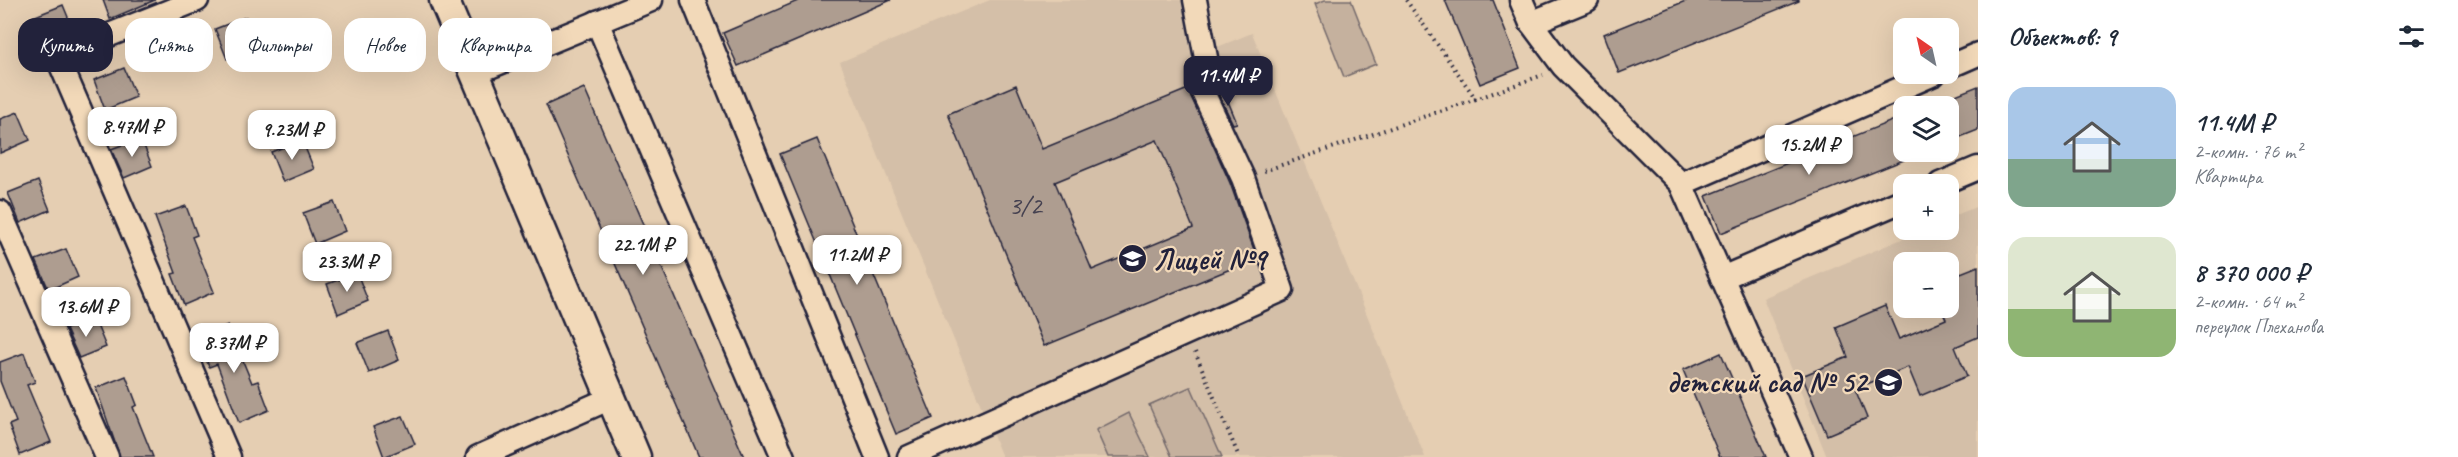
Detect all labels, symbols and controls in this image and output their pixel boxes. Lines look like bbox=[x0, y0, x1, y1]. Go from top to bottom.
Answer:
chip: Купить bbox=[18, 18, 113, 72]
chip: Снять bbox=[125, 18, 213, 72]
chip: Фильтры bbox=[225, 18, 332, 72]
chip: Новое bbox=[344, 18, 426, 72]
chip: Квартира bbox=[438, 18, 552, 72]
north arrow bbox=[1893, 18, 1959, 84]
map controls bbox=[1893, 18, 1959, 318]
text: Объектов: 9 bbox=[2008, 20, 2116, 53]
icon: filters bbox=[2395, 20, 2428, 53]
pin: 11.4M ₽ bbox=[1173, 56, 1283, 107]
text: 11.4M ₽ bbox=[1198, 63, 1258, 88]
button: layers bbox=[1893, 96, 1959, 162]
text: 11.4M ₽ bbox=[2194, 106, 2273, 139]
pin: 8.47M ₽ bbox=[77, 107, 187, 158]
pin: 9.23M ₽ bbox=[237, 110, 347, 161]
icon: home bbox=[2056, 111, 2128, 183]
text: 8.47M ₽ bbox=[102, 114, 162, 139]
text: 9.23M ₽ bbox=[262, 117, 322, 142]
pin: 15.2M ₽ bbox=[1754, 125, 1864, 176]
text: 15.2M ₽ bbox=[1779, 132, 1839, 157]
text: 2-комн. · 76 m² bbox=[2194, 139, 2302, 164]
text: Квартира bbox=[2194, 164, 2262, 189]
button: + bbox=[1893, 174, 1959, 240]
house number: 3/2 bbox=[1008, 188, 1043, 222]
pin: 22.1M ₽ bbox=[588, 225, 698, 276]
text: 22.1M ₽ bbox=[613, 232, 673, 257]
pin: 11.2M ₽ bbox=[802, 235, 912, 286]
place label: Лицей №9 bbox=[1153, 240, 1270, 278]
pin: 23.3M ₽ bbox=[292, 242, 402, 293]
text: 11.2M ₽ bbox=[827, 242, 887, 267]
school or university icon: Лицей №9 bbox=[1116, 243, 1148, 275]
text: 23.3M ₽ bbox=[317, 249, 377, 274]
button: − bbox=[1893, 252, 1959, 318]
text: 8 370 000 ₽ bbox=[2194, 256, 2308, 289]
icon: home bbox=[2056, 261, 2128, 333]
pin: 13.6M ₽ bbox=[31, 287, 141, 338]
text: 2-комн. · 64 m² bbox=[2194, 289, 2302, 314]
text: 13.6M ₽ bbox=[55, 294, 117, 319]
text: переулок Плеханова bbox=[2194, 314, 2323, 339]
pin: 8.37M ₽ bbox=[179, 323, 289, 374]
text: 8.37M ₽ bbox=[204, 330, 264, 355]
place label: детский сад № 52 bbox=[1666, 363, 1869, 401]
school or university icon: детский сад № 52 bbox=[1872, 366, 1904, 398]

